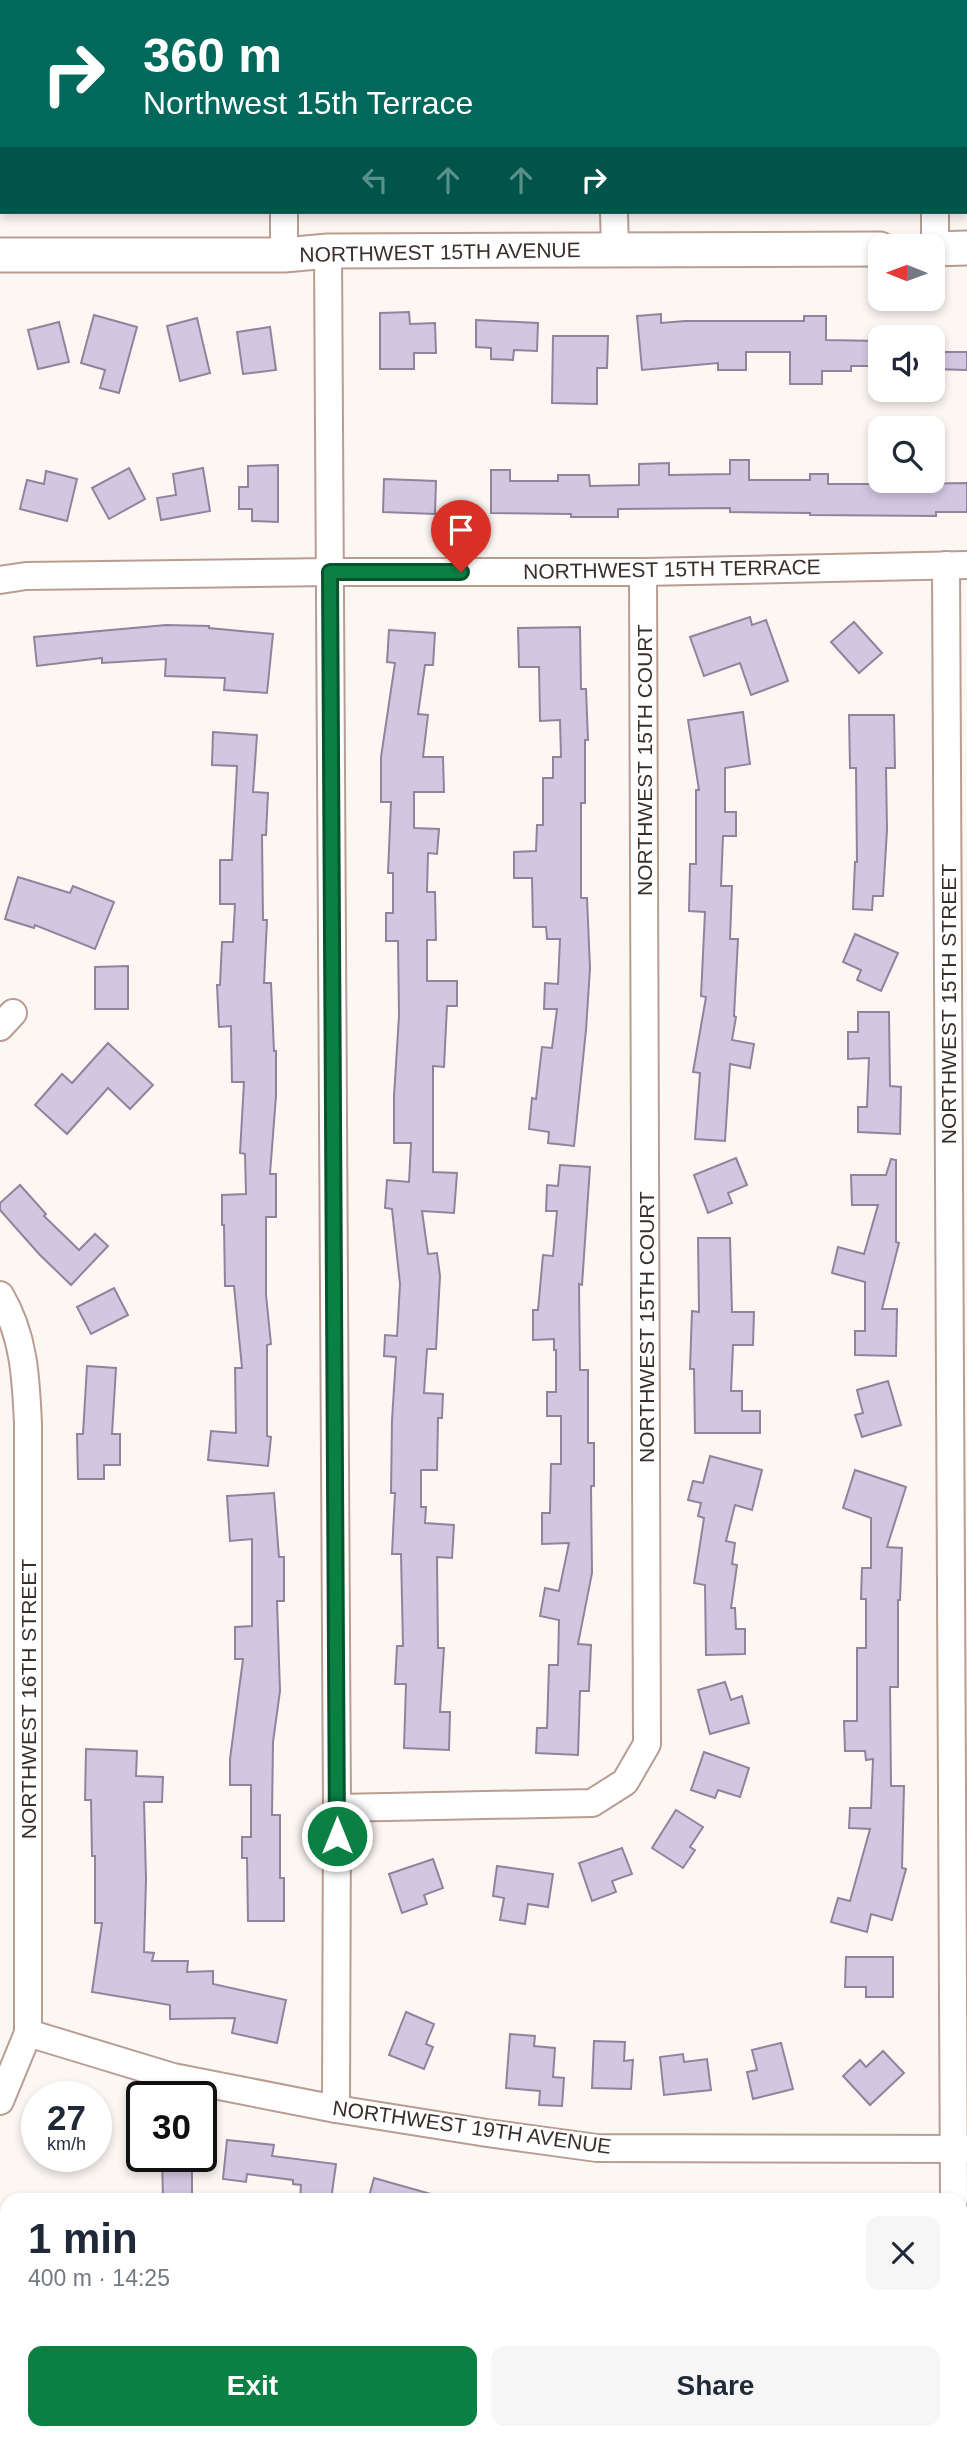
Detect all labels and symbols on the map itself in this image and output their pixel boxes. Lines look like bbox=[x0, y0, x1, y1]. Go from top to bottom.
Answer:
north arrow bbox=[868, 234, 945, 312]
street label: NORTHWEST 15TH AVENUE bbox=[299, 238, 581, 266]
pin bbox=[431, 500, 491, 572]
street label: NORTHWEST 15TH TERRACE bbox=[523, 555, 821, 583]
street label: NORTHWEST 15TH COURT bbox=[633, 624, 656, 896]
street label: NORTHWEST 15TH STREET bbox=[937, 864, 960, 1144]
street label: NORTHWEST 15TH COURT bbox=[635, 1191, 658, 1463]
street label: NORTHWEST 16TH STREET bbox=[17, 1559, 40, 1839]
position arrow bbox=[300, 1799, 374, 1873]
speed limit sign: 30 bbox=[126, 2081, 217, 2172]
street label: NORTHWEST 19TH AVENUE bbox=[331, 2096, 613, 2158]

